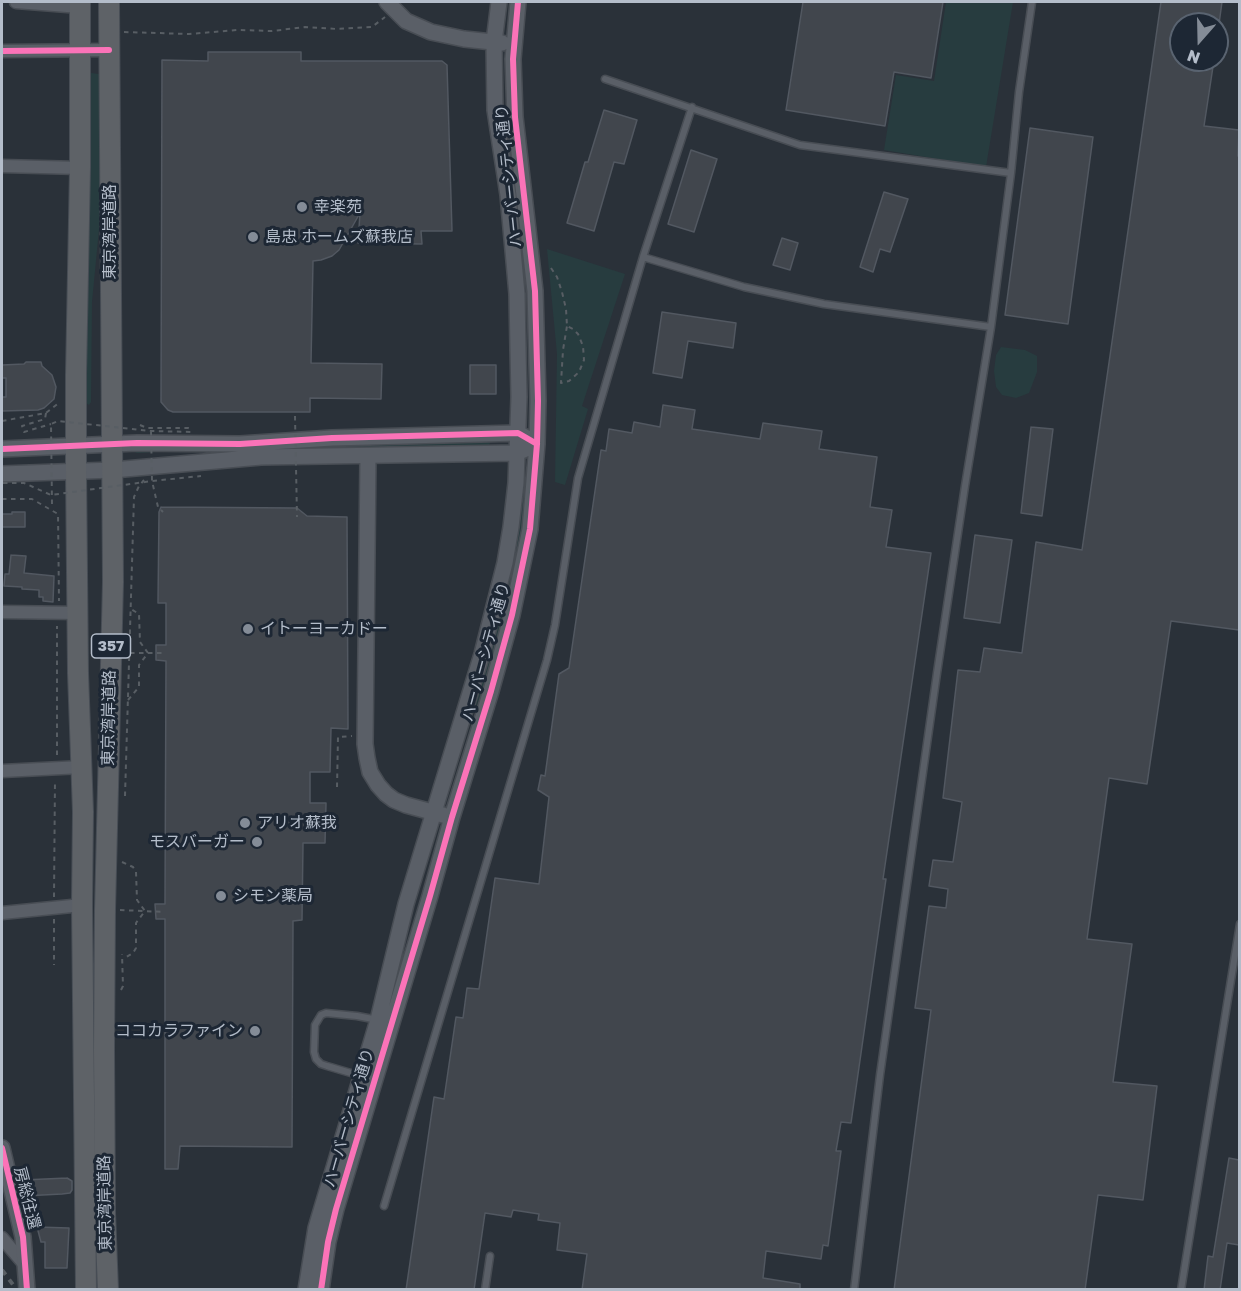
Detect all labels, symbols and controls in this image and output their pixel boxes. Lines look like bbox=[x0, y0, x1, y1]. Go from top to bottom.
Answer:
north arrow bbox=[1169, 12, 1229, 72]
text: N bbox=[1184, 46, 1203, 69]
street label: ハーバーシティ通り bbox=[492, 103, 526, 249]
street label: 東京湾岸道路 bbox=[100, 184, 120, 280]
place label: 幸楽苑 bbox=[314, 197, 362, 217]
marker: 幸楽苑 bbox=[295, 200, 309, 214]
place label: 島忠 ホームズ蘇我店 bbox=[265, 227, 413, 247]
marker: 島忠 ホームズ蘇我店 bbox=[246, 230, 260, 244]
street label: ハーバーシティ通り bbox=[458, 580, 514, 724]
place label: イトーヨーカドー bbox=[260, 619, 388, 639]
marker: イトーヨーカドー bbox=[241, 622, 255, 636]
road number: 357 bbox=[92, 634, 130, 658]
street label: 東京湾岸道路 bbox=[99, 670, 119, 766]
place label: アリオ蘇我 bbox=[257, 813, 337, 833]
marker: アリオ蘇我 bbox=[238, 816, 252, 830]
place label: モスバーガー bbox=[149, 832, 245, 852]
marker: モスバーガー bbox=[250, 835, 264, 849]
place label: シモン薬局 bbox=[233, 886, 313, 906]
marker: シモン薬局 bbox=[214, 889, 228, 903]
place label: ココカラファイン bbox=[115, 1021, 243, 1041]
marker: ココカラファイン bbox=[248, 1024, 262, 1038]
street label: ハーバーシティ通り bbox=[320, 1046, 378, 1190]
street label: 東京湾岸道路 bbox=[95, 1155, 115, 1251]
street label: 房総往還 bbox=[10, 1165, 44, 1231]

